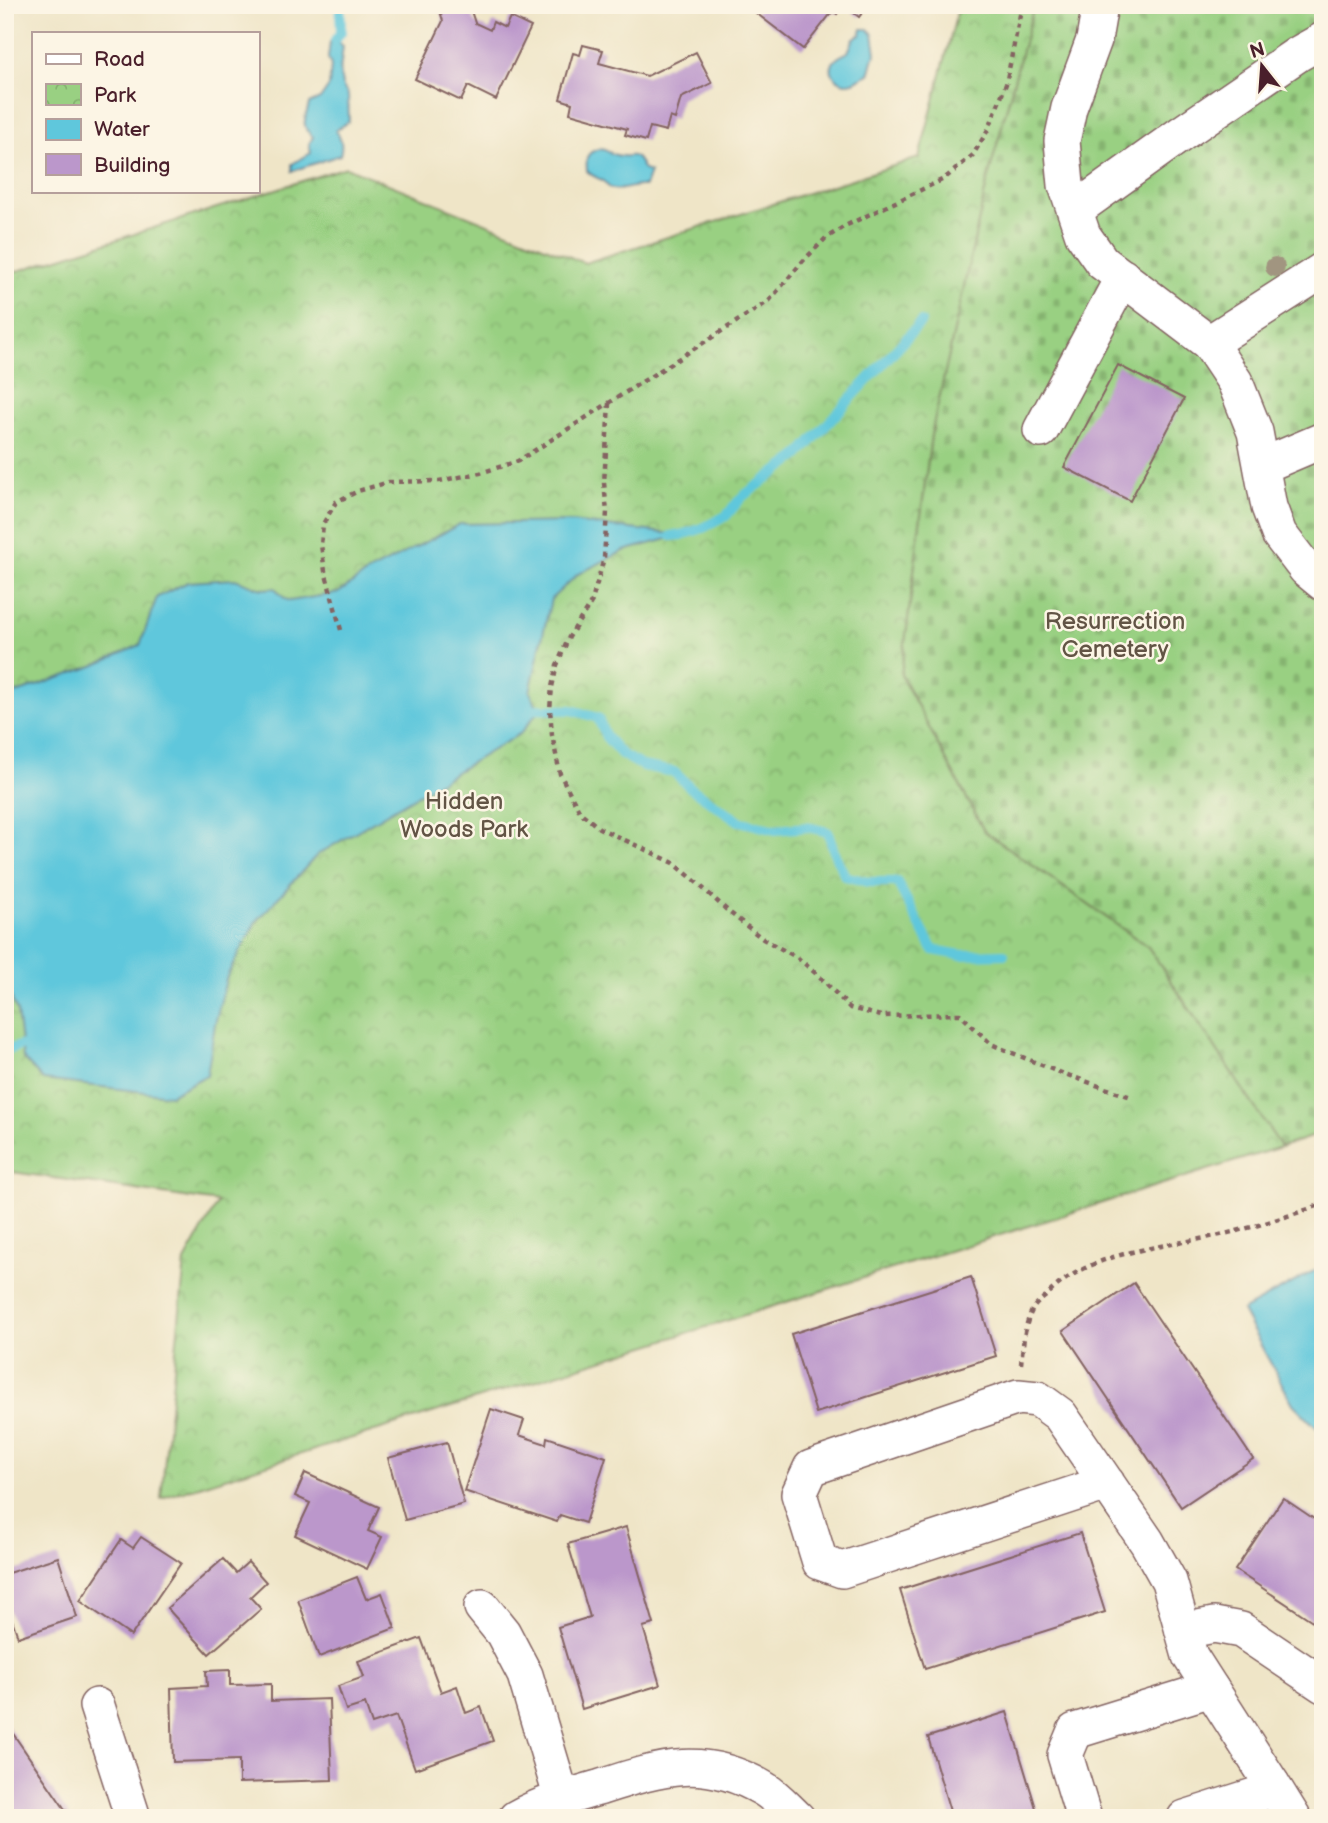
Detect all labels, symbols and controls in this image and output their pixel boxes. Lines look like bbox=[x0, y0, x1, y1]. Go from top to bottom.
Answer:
legend bbox=[32, 32, 259, 192]
north arrow bbox=[1226, 32, 1296, 102]
text: N bbox=[1247, 38, 1268, 64]
text: Road bbox=[94, 47, 145, 72]
text: Park bbox=[94, 83, 137, 108]
text: Water bbox=[94, 117, 150, 142]
text: Building bbox=[94, 153, 170, 178]
park label: Resurrection Cemetery bbox=[1045, 607, 1185, 664]
park label: Hidden Woods Park bbox=[400, 787, 528, 844]

